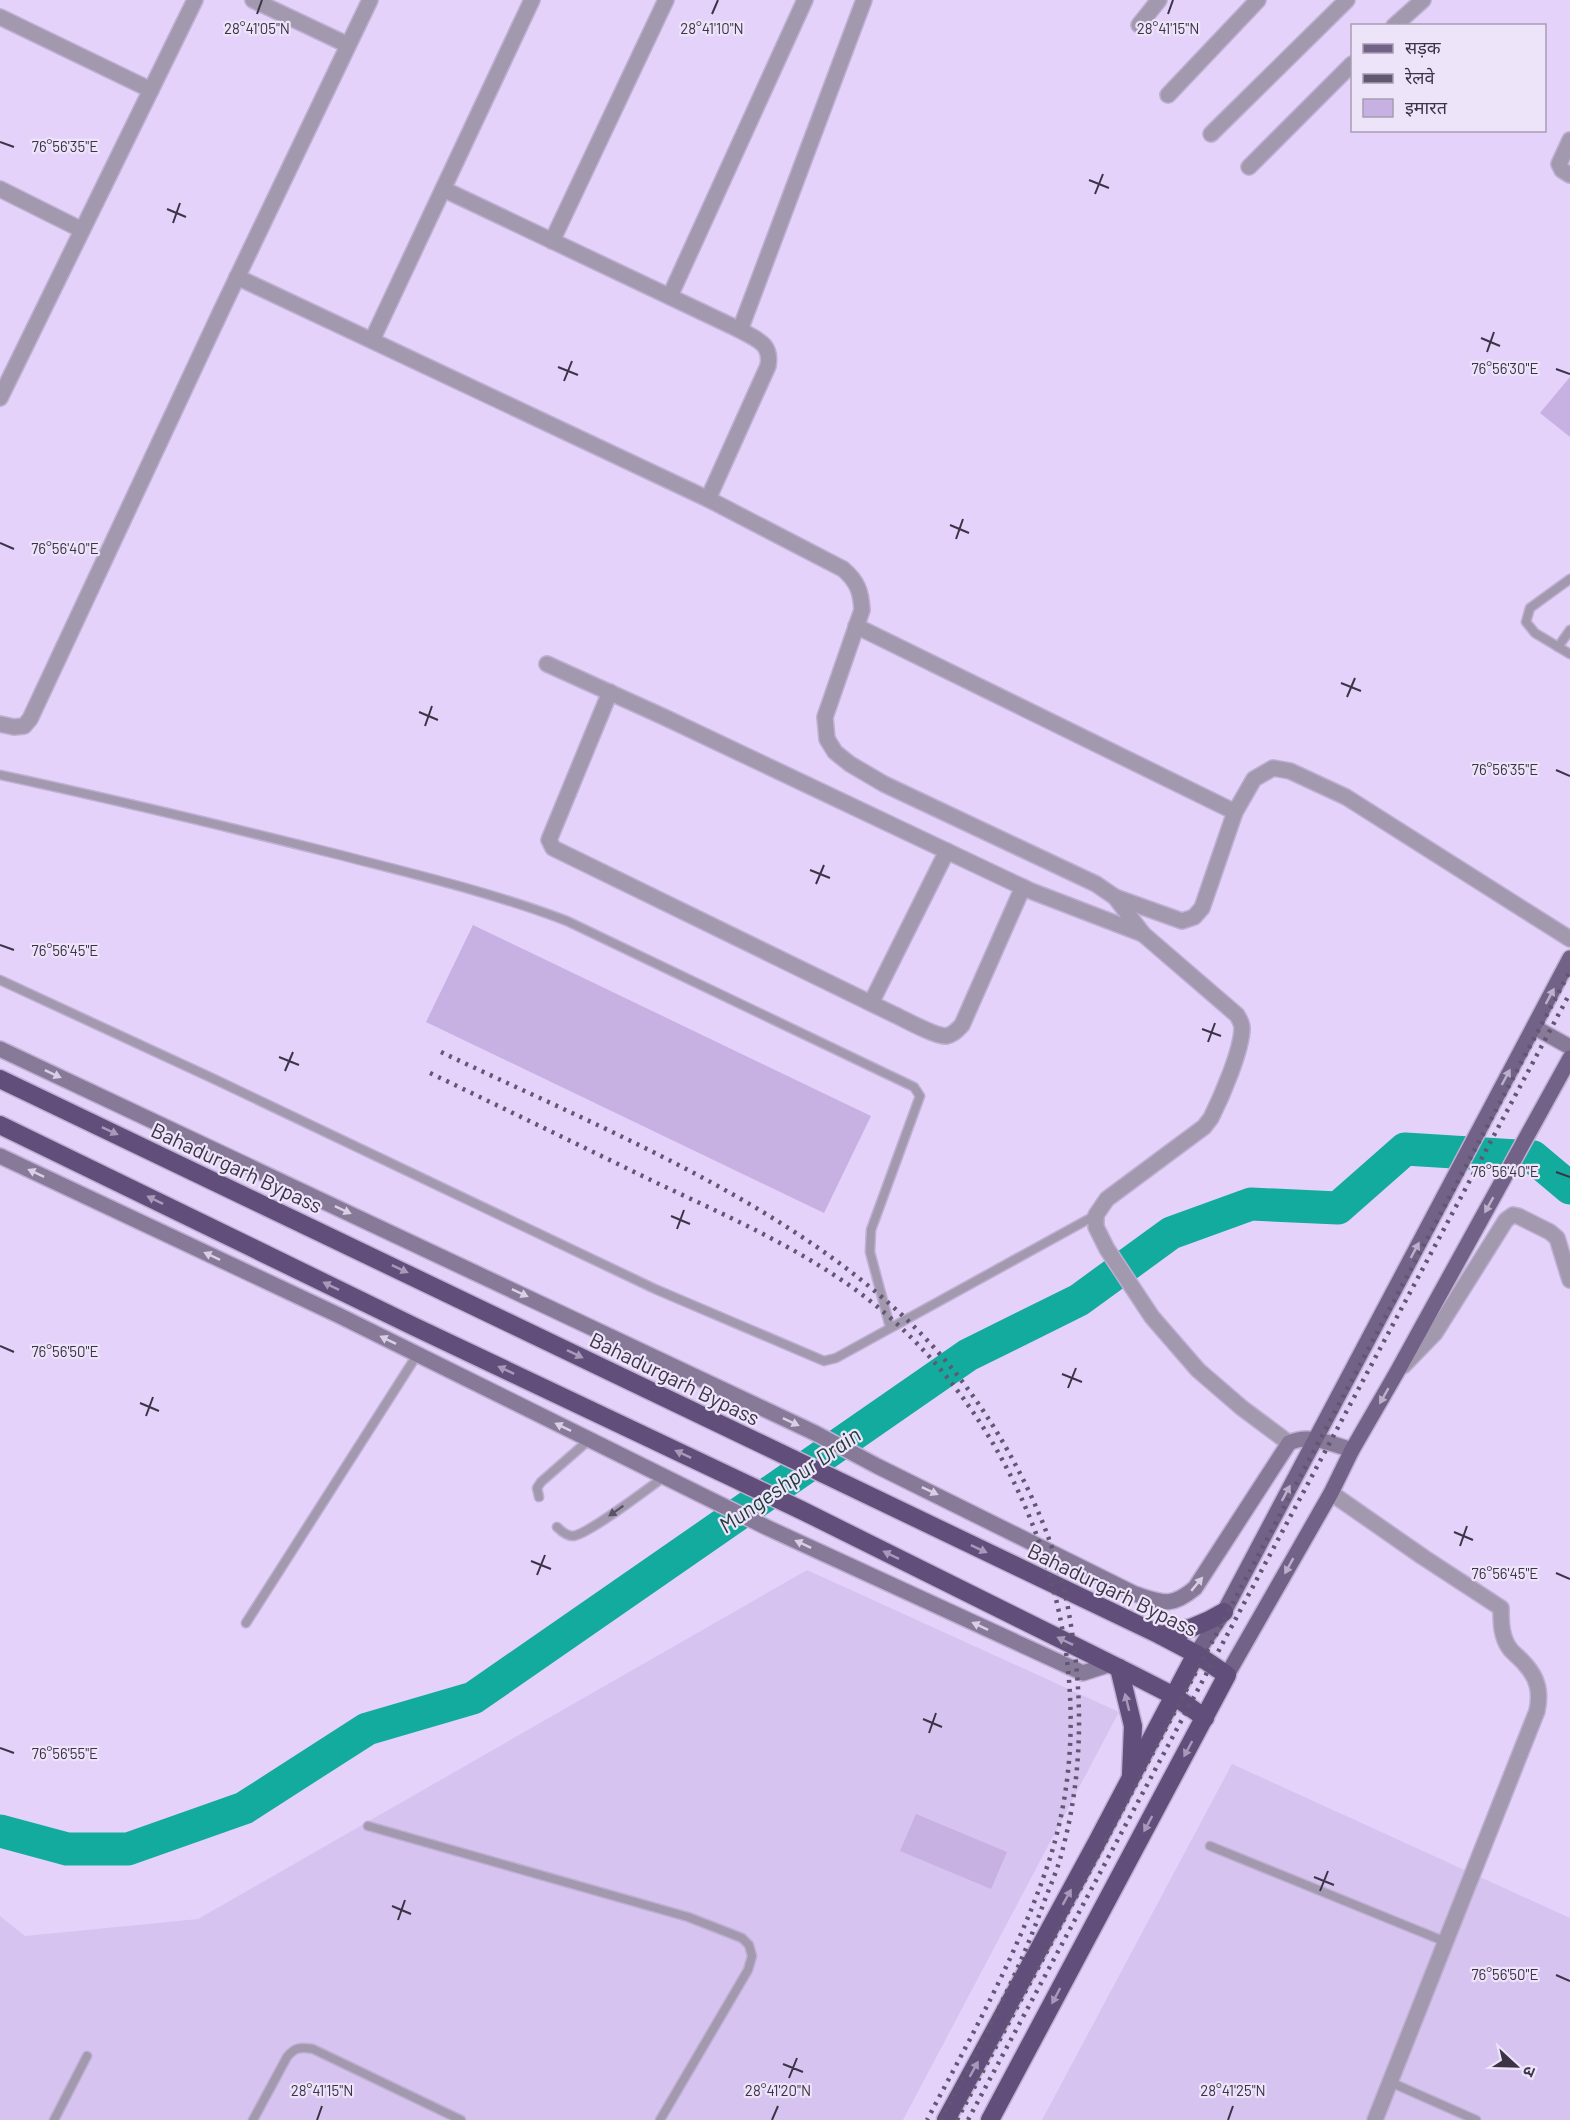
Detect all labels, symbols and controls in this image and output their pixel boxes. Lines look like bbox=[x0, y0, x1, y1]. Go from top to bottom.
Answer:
text: 28°41'05"N bbox=[224, 19, 290, 37]
text: 28°41'10"N bbox=[680, 19, 744, 37]
text: 28°41'15"N bbox=[1137, 19, 1199, 37]
legend bbox=[1351, 24, 1546, 132]
text: सड़क bbox=[1405, 36, 1442, 58]
text: रेलवे bbox=[1404, 66, 1436, 88]
text: इमारत bbox=[1405, 96, 1448, 118]
text: 76°56'35"E bbox=[32, 137, 98, 155]
text: 76°56'30"E bbox=[1471, 359, 1539, 377]
text: 76°56'40"E bbox=[31, 539, 99, 557]
text: 76°56'35"E bbox=[1472, 760, 1538, 778]
text: 76°56'45"E bbox=[32, 941, 98, 959]
one-way arrow bbox=[1545, 987, 1555, 1004]
one-way arrow bbox=[44, 1069, 61, 1078]
one-way arrow bbox=[1501, 1069, 1511, 1086]
street label: Bahadurgarh Bypass bbox=[147, 1116, 327, 1218]
one-way arrow bbox=[101, 1127, 118, 1136]
text: 76°56'40"E bbox=[1471, 1162, 1539, 1180]
one-way arrow bbox=[27, 1168, 44, 1177]
one-way arrow bbox=[147, 1196, 164, 1205]
one-way arrow bbox=[1484, 1197, 1494, 1214]
one-way arrow bbox=[335, 1206, 352, 1215]
one-way arrow bbox=[1410, 1241, 1420, 1259]
one-way arrow bbox=[204, 1252, 221, 1261]
one-way arrow bbox=[391, 1265, 408, 1274]
one-way arrow bbox=[322, 1281, 339, 1290]
one-way arrow bbox=[511, 1289, 528, 1298]
street label: Bahadurgarh Bypass bbox=[586, 1326, 764, 1430]
one-way arrow bbox=[379, 1336, 396, 1345]
text: 76°56'50"E bbox=[31, 1342, 99, 1360]
one-way arrow bbox=[567, 1350, 584, 1359]
one-way arrow bbox=[498, 1366, 515, 1375]
one-way arrow bbox=[1378, 1388, 1389, 1404]
one-way arrow bbox=[783, 1417, 800, 1426]
water label: Mungeshpur Drain bbox=[713, 1420, 865, 1538]
one-way arrow bbox=[554, 1422, 571, 1431]
one-way arrow bbox=[674, 1449, 691, 1458]
one-way arrow bbox=[1282, 1485, 1291, 1502]
one-way arrow bbox=[921, 1486, 938, 1495]
one-way arrow bbox=[608, 1505, 624, 1516]
street label: Bahadurgarh Bypass bbox=[1024, 1537, 1202, 1641]
one-way arrow bbox=[794, 1539, 812, 1549]
one-way arrow bbox=[970, 1545, 987, 1554]
one-way arrow bbox=[882, 1550, 899, 1559]
one-way arrow bbox=[1284, 1558, 1294, 1575]
text: 76°56'45"E bbox=[1472, 1564, 1538, 1582]
one-way arrow bbox=[1191, 1576, 1204, 1592]
one-way arrow bbox=[972, 1621, 989, 1630]
one-way arrow bbox=[1057, 1637, 1074, 1646]
one-way arrow bbox=[1122, 1693, 1132, 1712]
one-way arrow bbox=[1183, 1741, 1193, 1758]
text: 76°56'55"E bbox=[32, 1744, 98, 1762]
one-way arrow bbox=[1143, 1816, 1153, 1833]
one-way arrow bbox=[1062, 1888, 1072, 1905]
text: 76°56'50"E bbox=[1471, 1965, 1539, 1983]
one-way arrow bbox=[1051, 1988, 1061, 2005]
north arrow bbox=[1486, 2036, 1546, 2096]
one-way arrow bbox=[969, 2060, 979, 2077]
text: उ bbox=[1520, 2064, 1541, 2080]
text: 28°41'15"N bbox=[291, 2081, 353, 2099]
text: 28°41'20"N bbox=[745, 2081, 811, 2099]
text: 28°41'25"N bbox=[1200, 2081, 1266, 2099]

